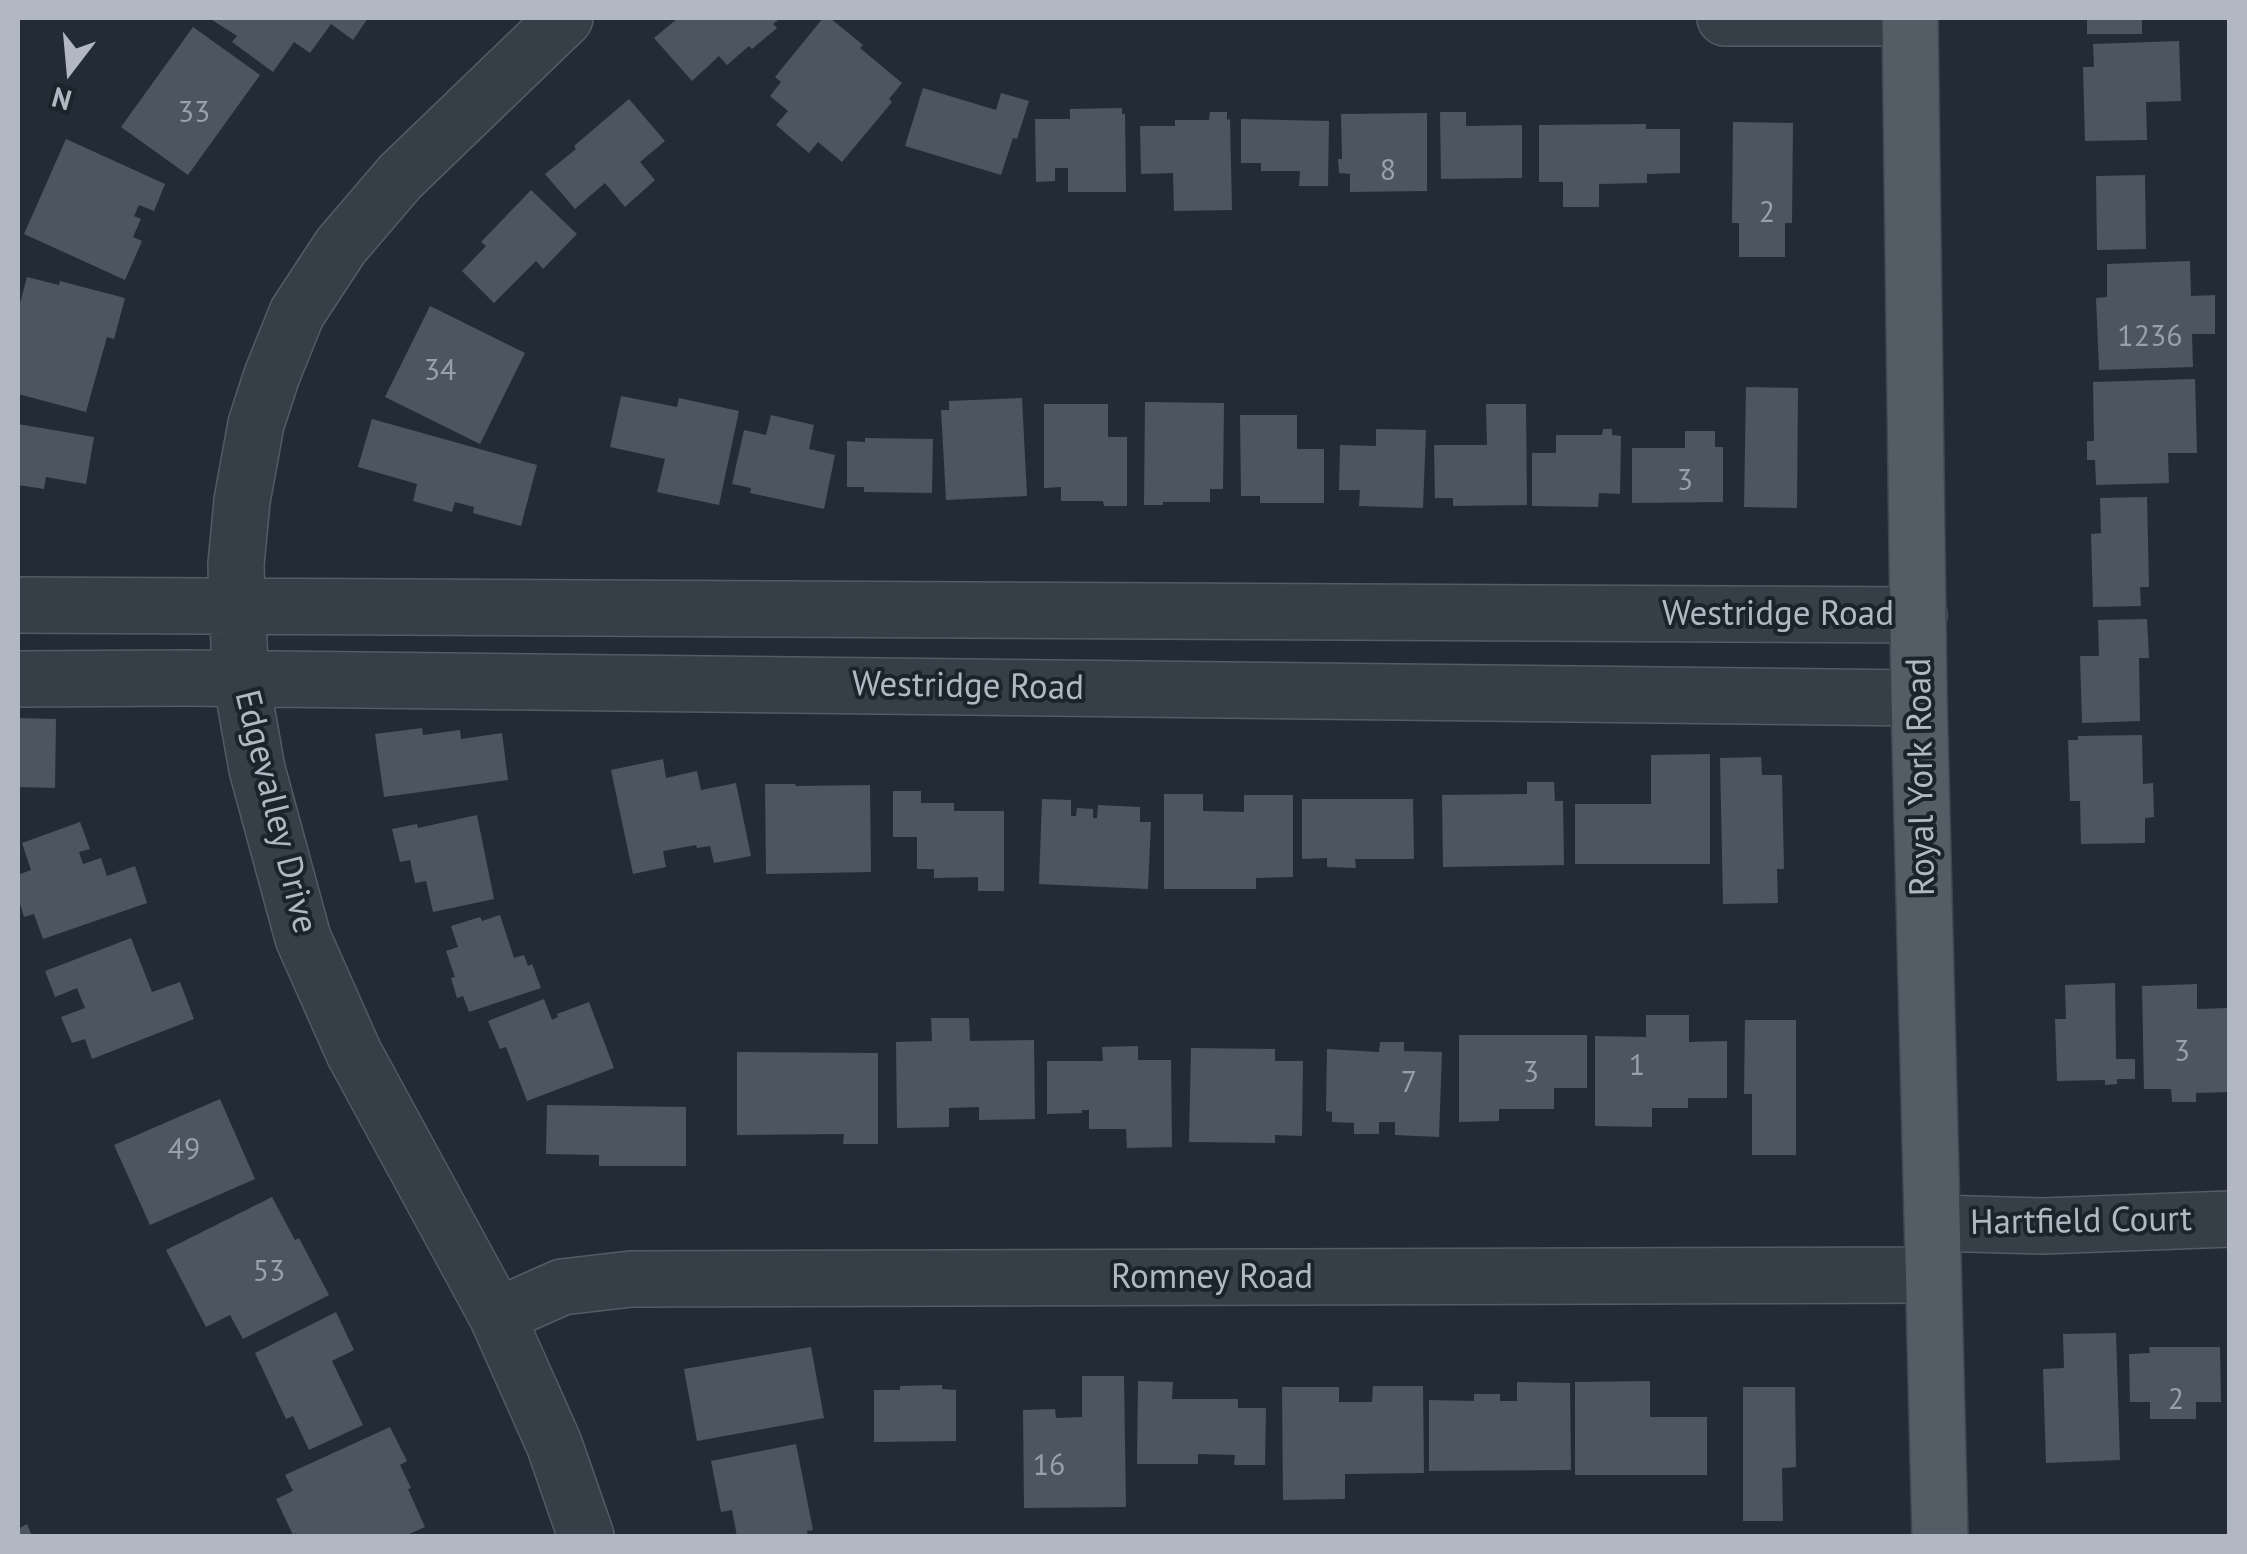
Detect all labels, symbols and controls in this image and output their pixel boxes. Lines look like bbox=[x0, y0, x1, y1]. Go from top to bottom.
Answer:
north arrow bbox=[20, 20, 120, 120]
text: N bbox=[48, 79, 76, 120]
house number: 33 bbox=[178, 95, 210, 131]
house number: 8 bbox=[1380, 153, 1396, 189]
house number: 2 bbox=[1759, 195, 1775, 231]
house number: 1236 bbox=[2117, 319, 2183, 355]
house number: 34 bbox=[424, 353, 456, 389]
house number: 3 bbox=[1677, 463, 1693, 499]
street label: Westridge Road bbox=[1662, 594, 1894, 636]
street label: Royal York Road bbox=[1899, 658, 1945, 896]
street label: Westridge Road bbox=[852, 664, 1084, 710]
street label: Edgevalley Drive bbox=[224, 686, 326, 938]
house number: 3 bbox=[2174, 1034, 2190, 1070]
house number: 1 bbox=[1629, 1048, 1645, 1084]
house number: 3 bbox=[1523, 1055, 1539, 1091]
house number: 7 bbox=[1401, 1065, 1417, 1101]
house number: 49 bbox=[168, 1132, 200, 1168]
street label: Hartfield Court bbox=[1970, 1199, 2192, 1245]
house number: 53 bbox=[253, 1254, 285, 1290]
street label: Romney Road bbox=[1111, 1257, 1313, 1299]
house number: 2 bbox=[2168, 1382, 2184, 1418]
house number: 16 bbox=[1033, 1448, 1065, 1484]

